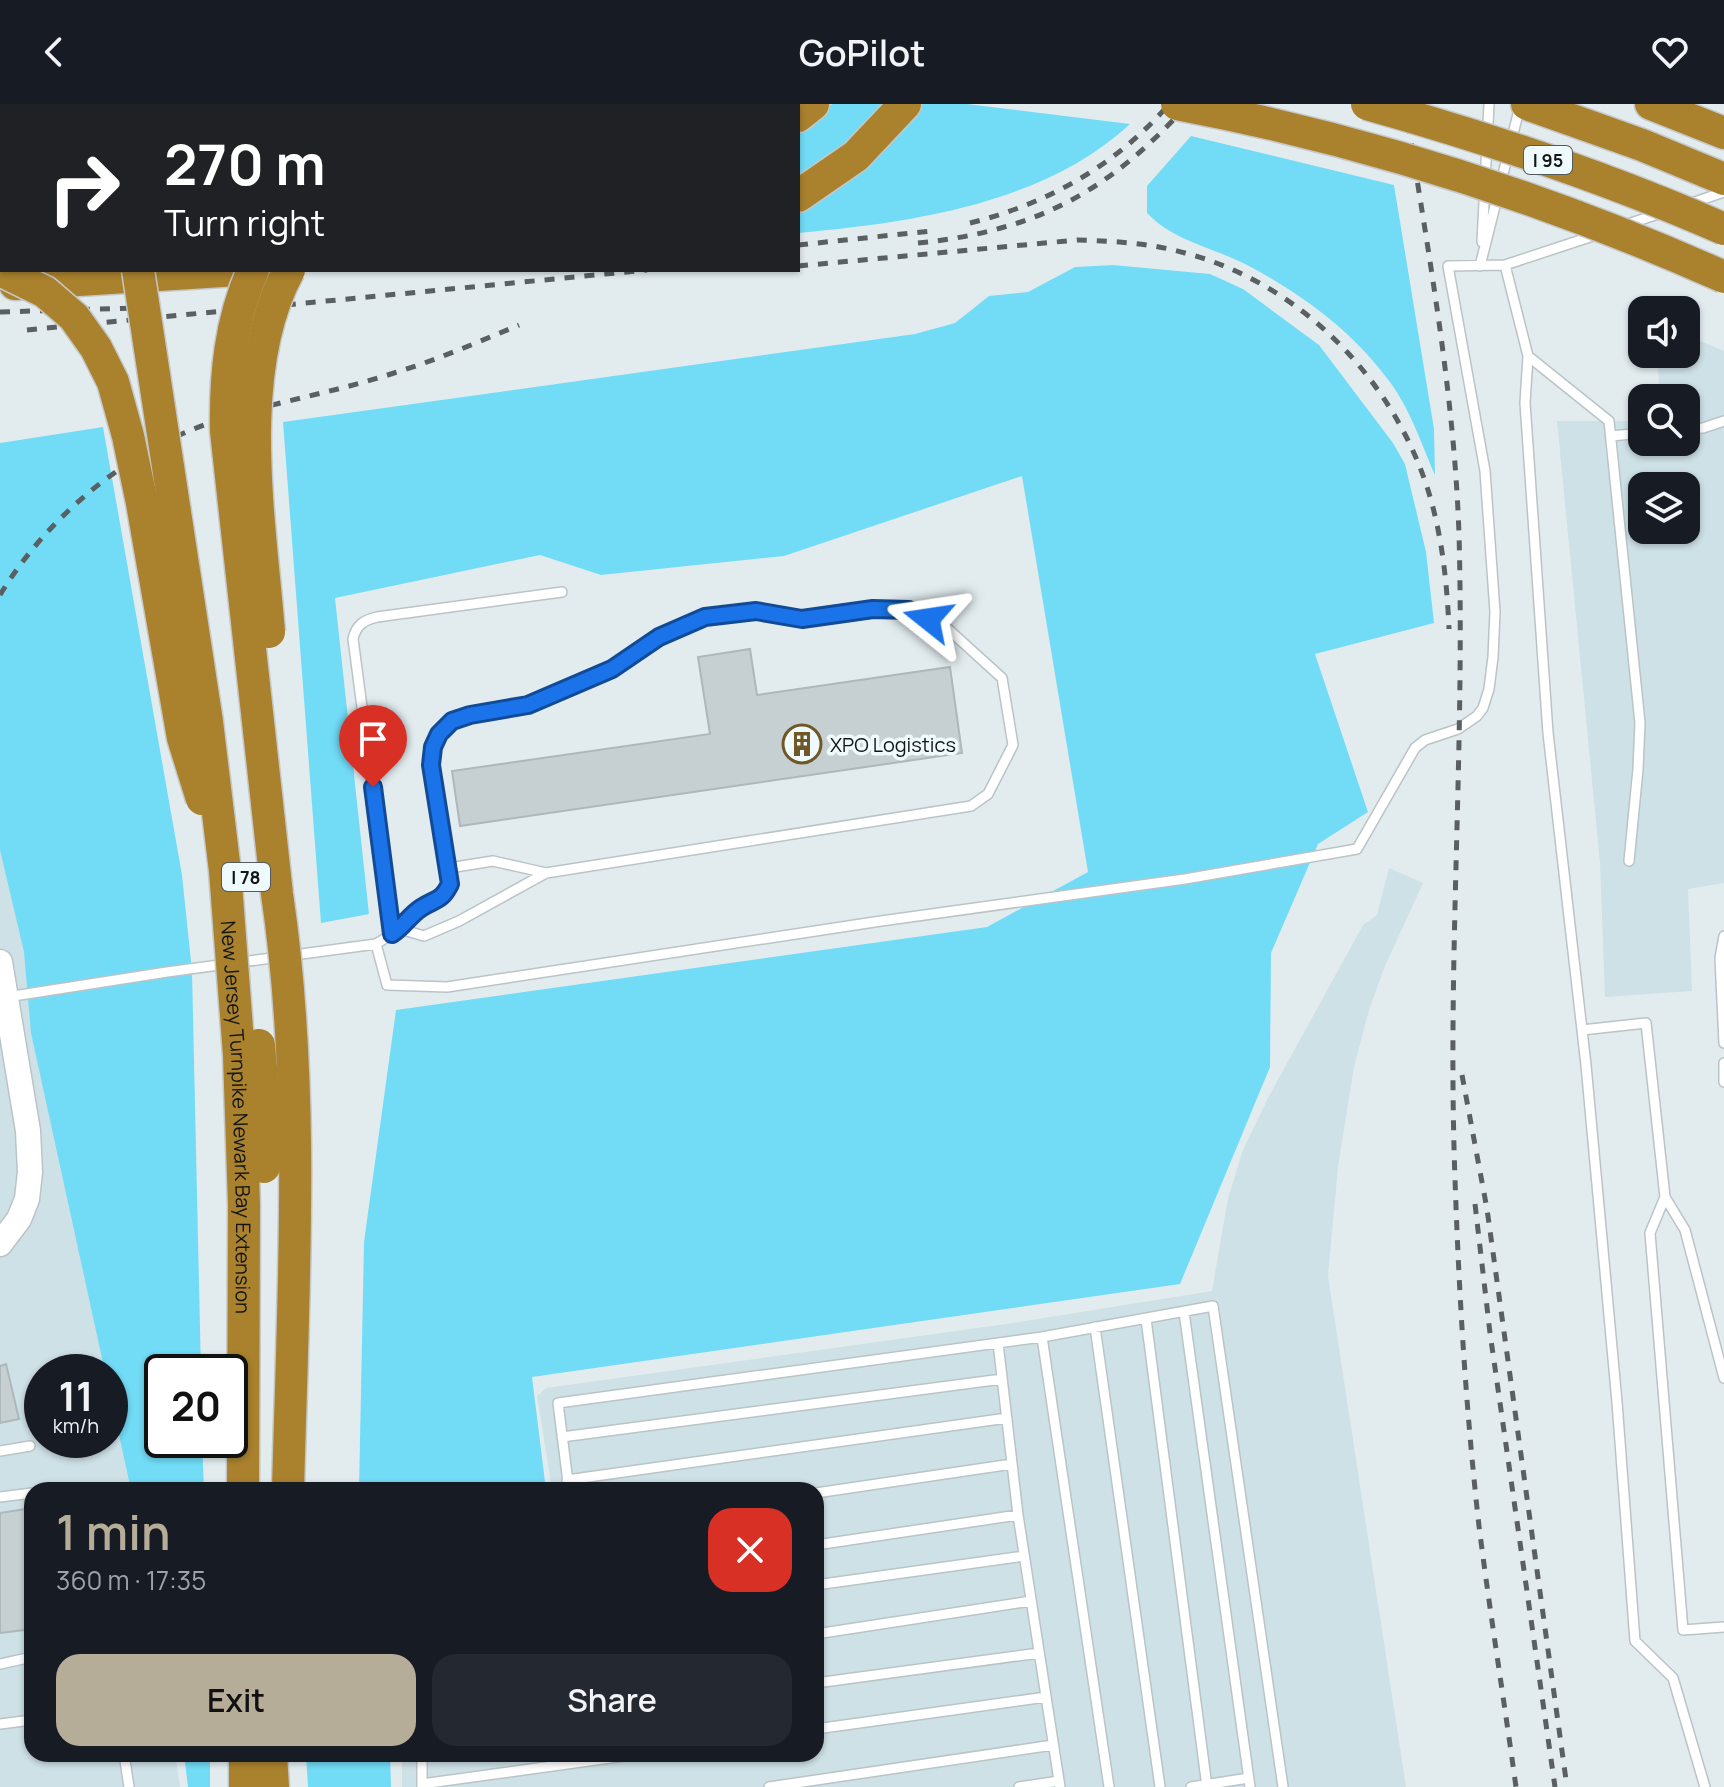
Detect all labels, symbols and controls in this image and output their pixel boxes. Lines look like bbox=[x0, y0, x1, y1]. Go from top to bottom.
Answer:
text: GoPilot bbox=[799, 28, 925, 77]
icon: back bbox=[32, 30, 76, 74]
icon: heart bbox=[1648, 30, 1692, 74]
text: 270 m bbox=[164, 125, 326, 202]
icon: right bbox=[32, 136, 136, 240]
road number: I 95 bbox=[1524, 146, 1572, 174]
text: Turn right bbox=[164, 198, 325, 247]
map controls bbox=[1628, 296, 1700, 544]
button: sound bbox=[1628, 296, 1700, 368]
button: search bbox=[1628, 384, 1700, 456]
button: layers bbox=[1628, 472, 1700, 544]
position arrow bbox=[886, 577, 970, 661]
pin bbox=[339, 705, 407, 787]
icon: arrive bbox=[351, 717, 395, 761]
building icon: XPO Logistics bbox=[781, 723, 823, 765]
place label: XPO Logistics bbox=[830, 731, 956, 758]
road number: I 78 bbox=[222, 863, 270, 891]
street label: New Jersey Turnpike Newark Bay Extension bbox=[215, 920, 258, 1314]
speed limit sign: 20 bbox=[144, 1354, 248, 1458]
text: 11 bbox=[58, 1368, 94, 1423]
text: km/h bbox=[53, 1412, 99, 1439]
text: 1 min bbox=[56, 1499, 170, 1564]
button: close bbox=[708, 1508, 792, 1592]
text: 360 m · 17:35 bbox=[56, 1562, 206, 1598]
button: Exit bbox=[56, 1654, 416, 1746]
button: Share bbox=[432, 1654, 792, 1746]

